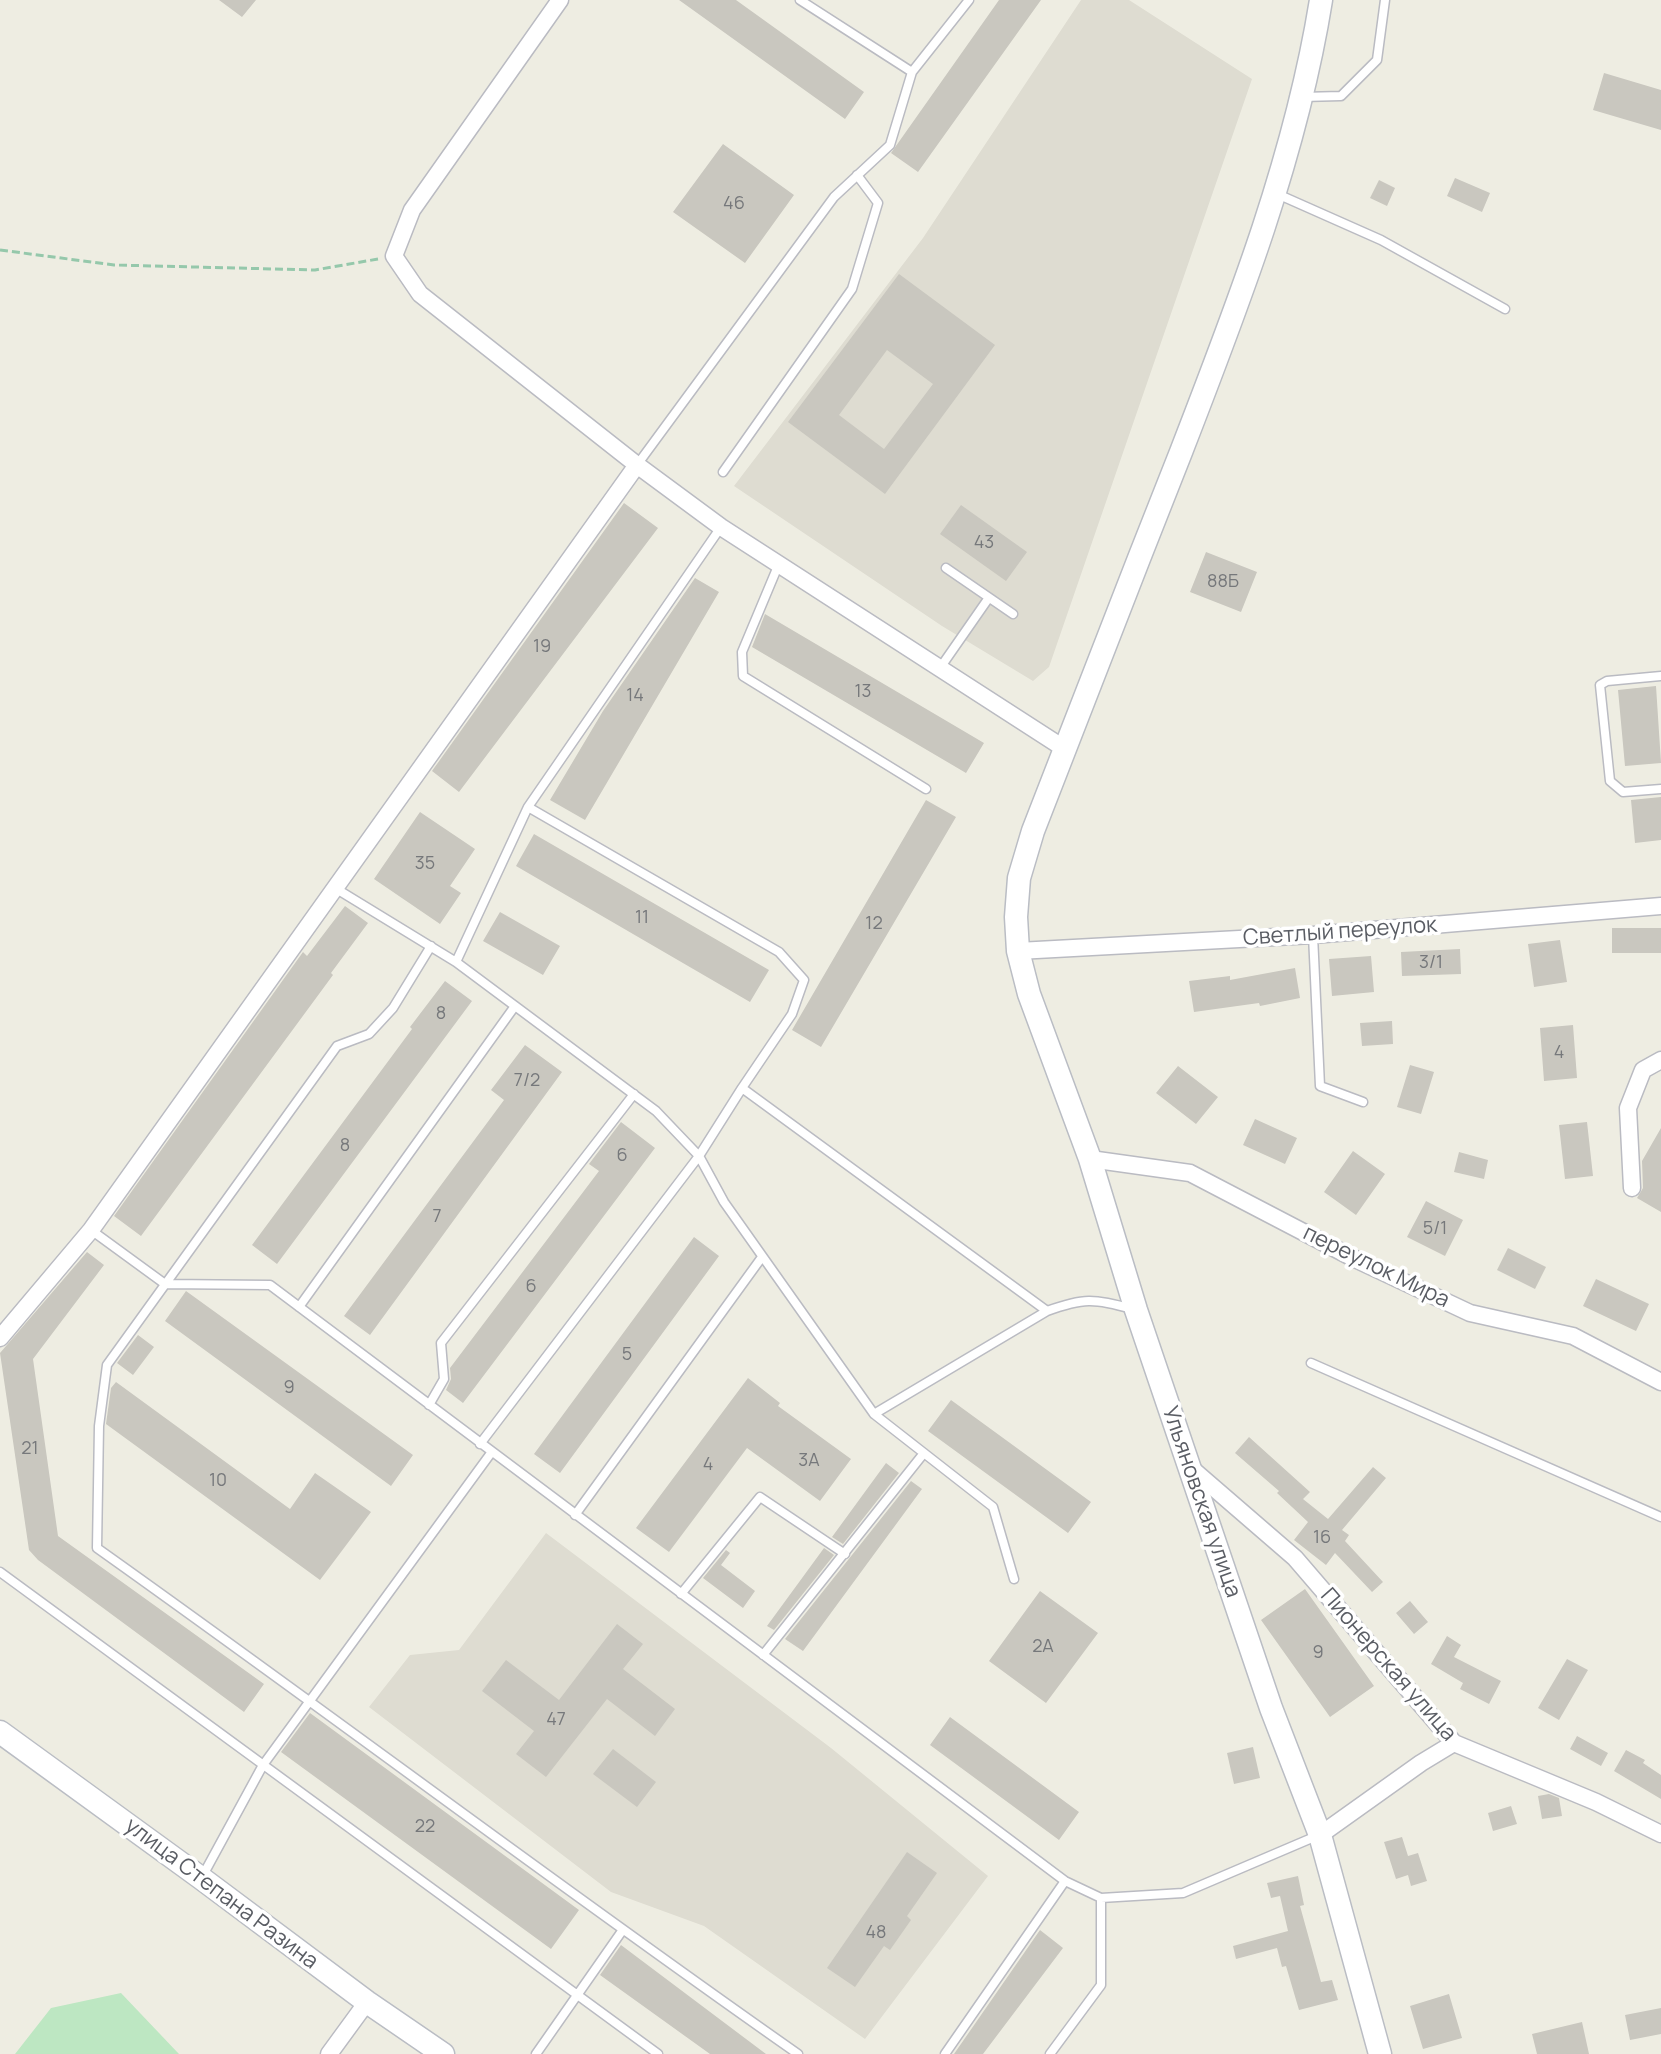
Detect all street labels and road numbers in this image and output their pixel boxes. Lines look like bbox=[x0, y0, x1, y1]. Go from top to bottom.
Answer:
street label: Светлый переулок bbox=[1242, 912, 1438, 952]
street label: переулок Мира bbox=[1299, 1220, 1453, 1314]
street label: Ульяновская улица bbox=[1156, 1403, 1246, 1601]
street label: Пионерская улица bbox=[1315, 1583, 1461, 1747]
street label: улица Степана Разина bbox=[119, 1813, 323, 1975]

